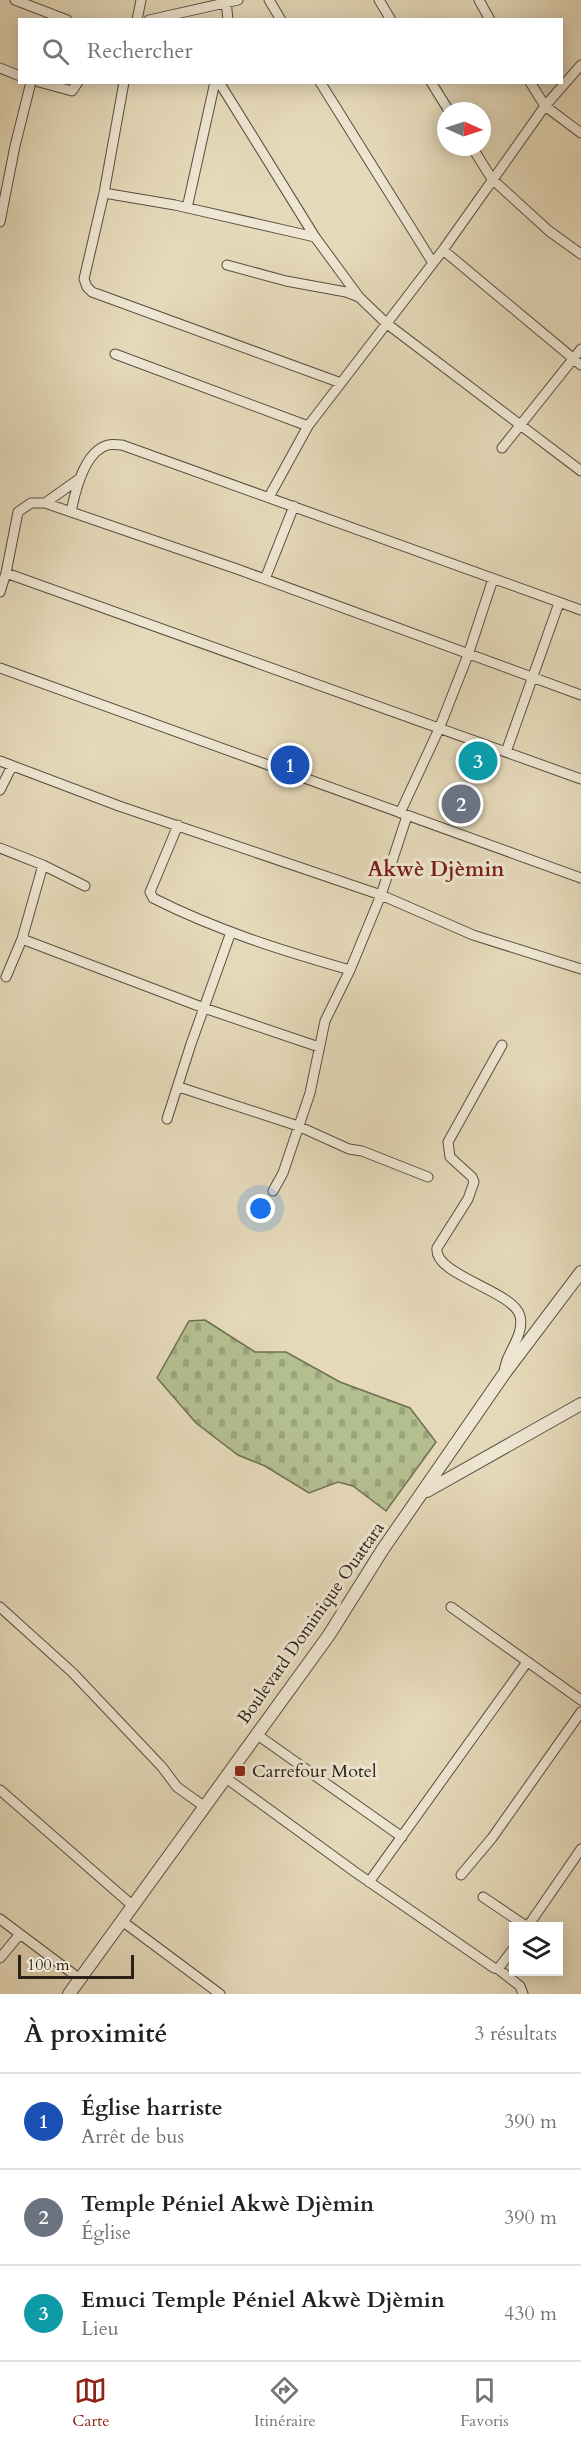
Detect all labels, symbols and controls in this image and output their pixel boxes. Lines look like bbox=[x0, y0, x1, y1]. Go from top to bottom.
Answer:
search box bbox=[18, 18, 563, 84]
icon: search bbox=[39, 35, 72, 68]
text: Rechercher bbox=[87, 36, 192, 66]
north arrow bbox=[437, 102, 491, 156]
pin: 3 bbox=[458, 738, 498, 783]
pin: 1 bbox=[270, 742, 310, 788]
pin: 2 bbox=[442, 782, 480, 826]
district label: Akwè Djèmin bbox=[367, 855, 505, 884]
your location bbox=[246, 1194, 275, 1223]
street label: Boulevard Dominique Ouattara bbox=[231, 1517, 391, 1729]
place label: Carrefour Motel bbox=[252, 1759, 377, 1784]
marker: Carrefour Motel bbox=[233, 1764, 247, 1778]
map controls bbox=[509, 1922, 563, 1976]
button: layers bbox=[509, 1922, 563, 1976]
scale bar bbox=[18, 1952, 134, 1980]
text: 100 m bbox=[27, 1954, 69, 1976]
text: À proximité bbox=[24, 2016, 167, 2051]
text: 3 résultats bbox=[474, 2020, 557, 2047]
text: Église harriste bbox=[81, 2093, 223, 2123]
text: 1 bbox=[38, 2108, 49, 2135]
text: 390 m bbox=[504, 2108, 557, 2135]
text: Arrêt de bus bbox=[81, 2123, 184, 2150]
text: Temple Péniel Akwè Djèmin bbox=[81, 2189, 374, 2219]
text: 2 bbox=[38, 2204, 49, 2231]
text: 390 m bbox=[504, 2204, 557, 2231]
text: Église bbox=[81, 2219, 131, 2246]
text: Emuci Temple Péniel Akwè Djèmin bbox=[81, 2285, 445, 2315]
text: 3 bbox=[38, 2300, 49, 2327]
text: 430 m bbox=[504, 2300, 557, 2327]
text: Lieu bbox=[81, 2315, 119, 2342]
tab: Carte bbox=[72, 2374, 110, 2432]
tab: Itinéraire bbox=[254, 2374, 316, 2432]
tab: Favoris bbox=[460, 2374, 509, 2432]

